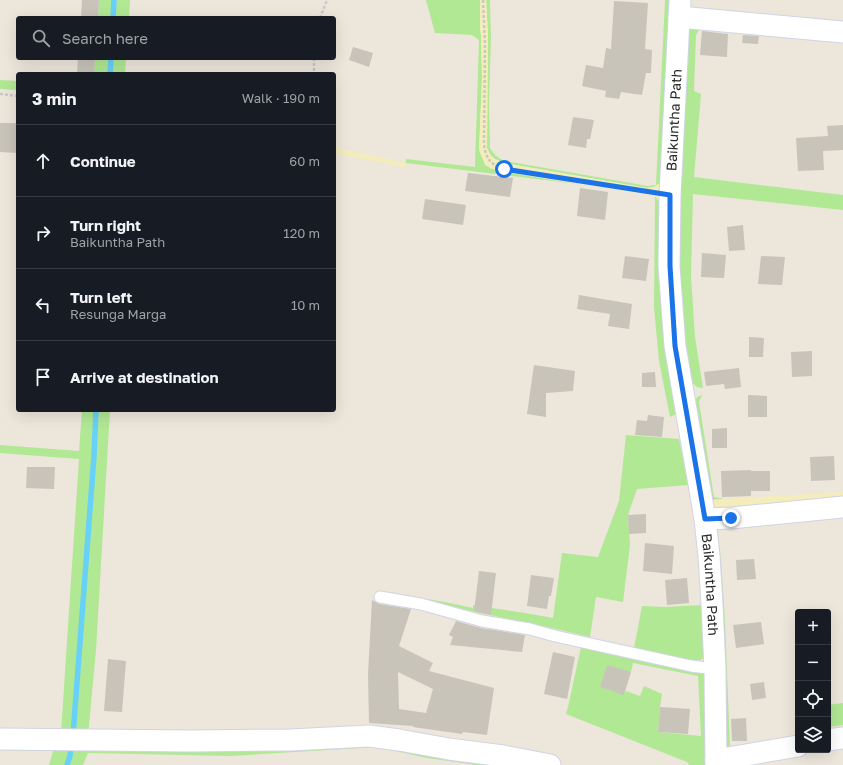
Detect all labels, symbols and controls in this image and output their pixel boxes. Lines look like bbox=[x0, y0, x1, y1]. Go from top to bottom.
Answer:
search box bbox=[16, 16, 336, 60]
icon: search bbox=[30, 27, 52, 49]
text: Search here bbox=[62, 29, 148, 47]
street label: Baikuntha Path bbox=[662, 68, 685, 172]
text: 3 min bbox=[32, 88, 76, 109]
text: Walk · 190 m bbox=[242, 90, 320, 106]
icon: ahead bbox=[32, 150, 54, 172]
text: Continue bbox=[70, 152, 136, 170]
text: 60 m bbox=[289, 153, 320, 169]
route start bbox=[495, 160, 513, 178]
text: Turn right bbox=[70, 216, 141, 234]
icon: right bbox=[32, 222, 54, 244]
text: 120 m bbox=[283, 225, 320, 241]
text: Baikuntha Path bbox=[70, 234, 165, 250]
text: Turn left bbox=[70, 288, 132, 306]
icon: left bbox=[32, 294, 54, 316]
text: 10 m bbox=[291, 297, 320, 313]
text: Resunga Marga bbox=[70, 306, 166, 322]
icon: arrive bbox=[32, 366, 54, 388]
text: Arrive at destination bbox=[70, 368, 219, 386]
route end bbox=[722, 509, 740, 527]
street label: Baikuntha Path bbox=[699, 533, 722, 636]
map controls bbox=[795, 609, 831, 753]
button: + bbox=[795, 609, 831, 645]
button: − bbox=[795, 645, 831, 681]
button: locate bbox=[795, 681, 831, 717]
button: layers bbox=[795, 717, 831, 753]

